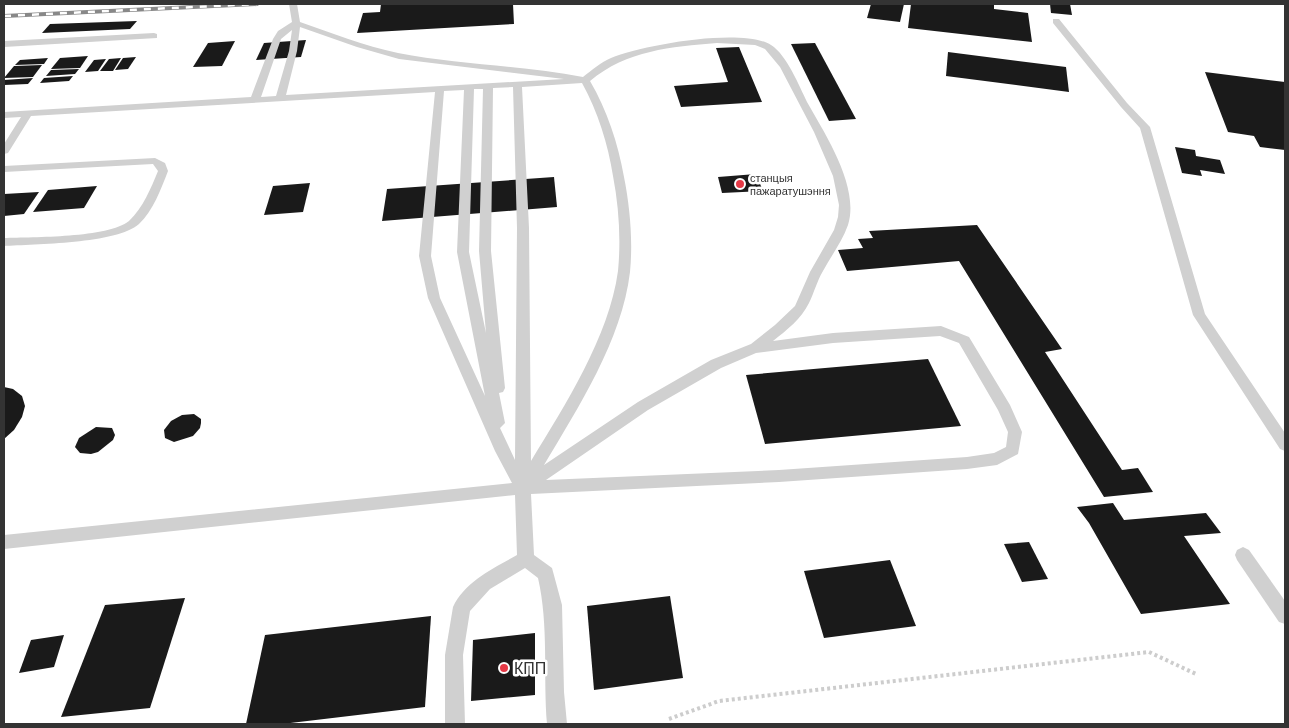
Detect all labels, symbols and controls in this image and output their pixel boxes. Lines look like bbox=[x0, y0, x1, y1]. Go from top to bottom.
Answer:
place label: станцыя пажаратушэння bbox=[750, 172, 831, 197]
marker: станцыя пажаратушэння bbox=[734, 178, 746, 190]
place label: КПП bbox=[514, 660, 546, 677]
marker: КПП bbox=[498, 662, 510, 674]

